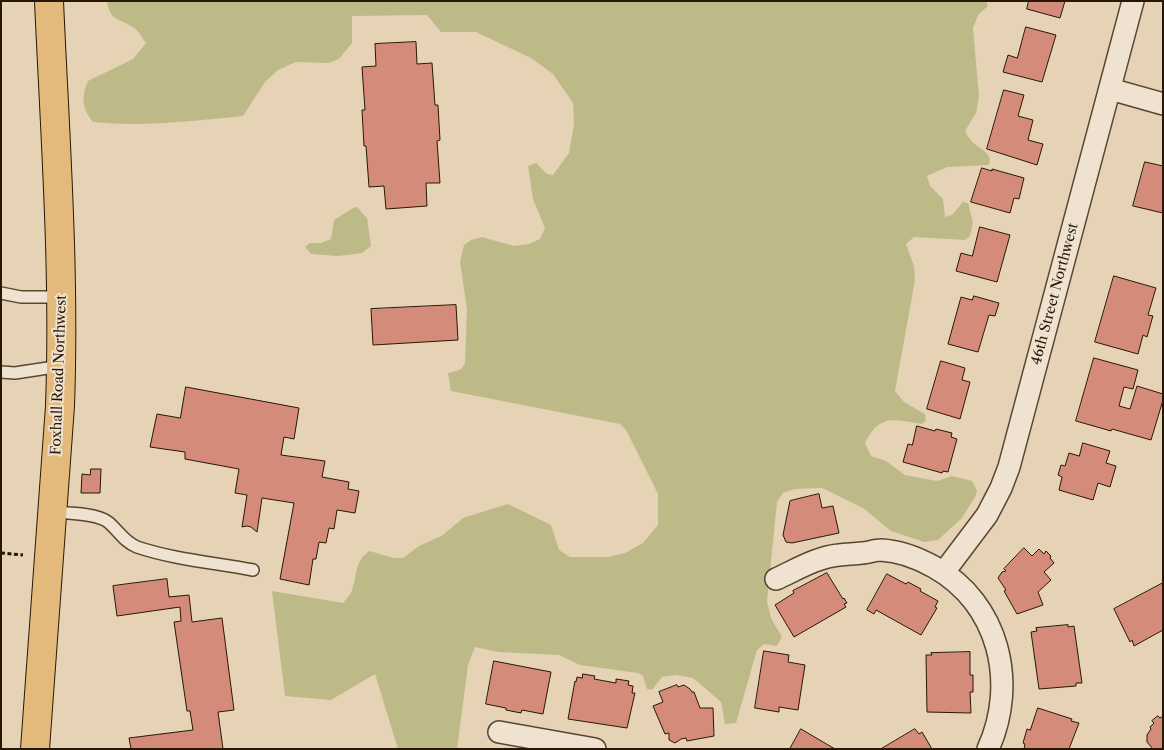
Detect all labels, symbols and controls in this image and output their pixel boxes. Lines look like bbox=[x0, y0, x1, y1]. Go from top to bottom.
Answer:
street label: 46th Street Northwest bbox=[1028, 221, 1082, 367]
street label: Foxhall Road Northwest bbox=[48, 295, 70, 455]

